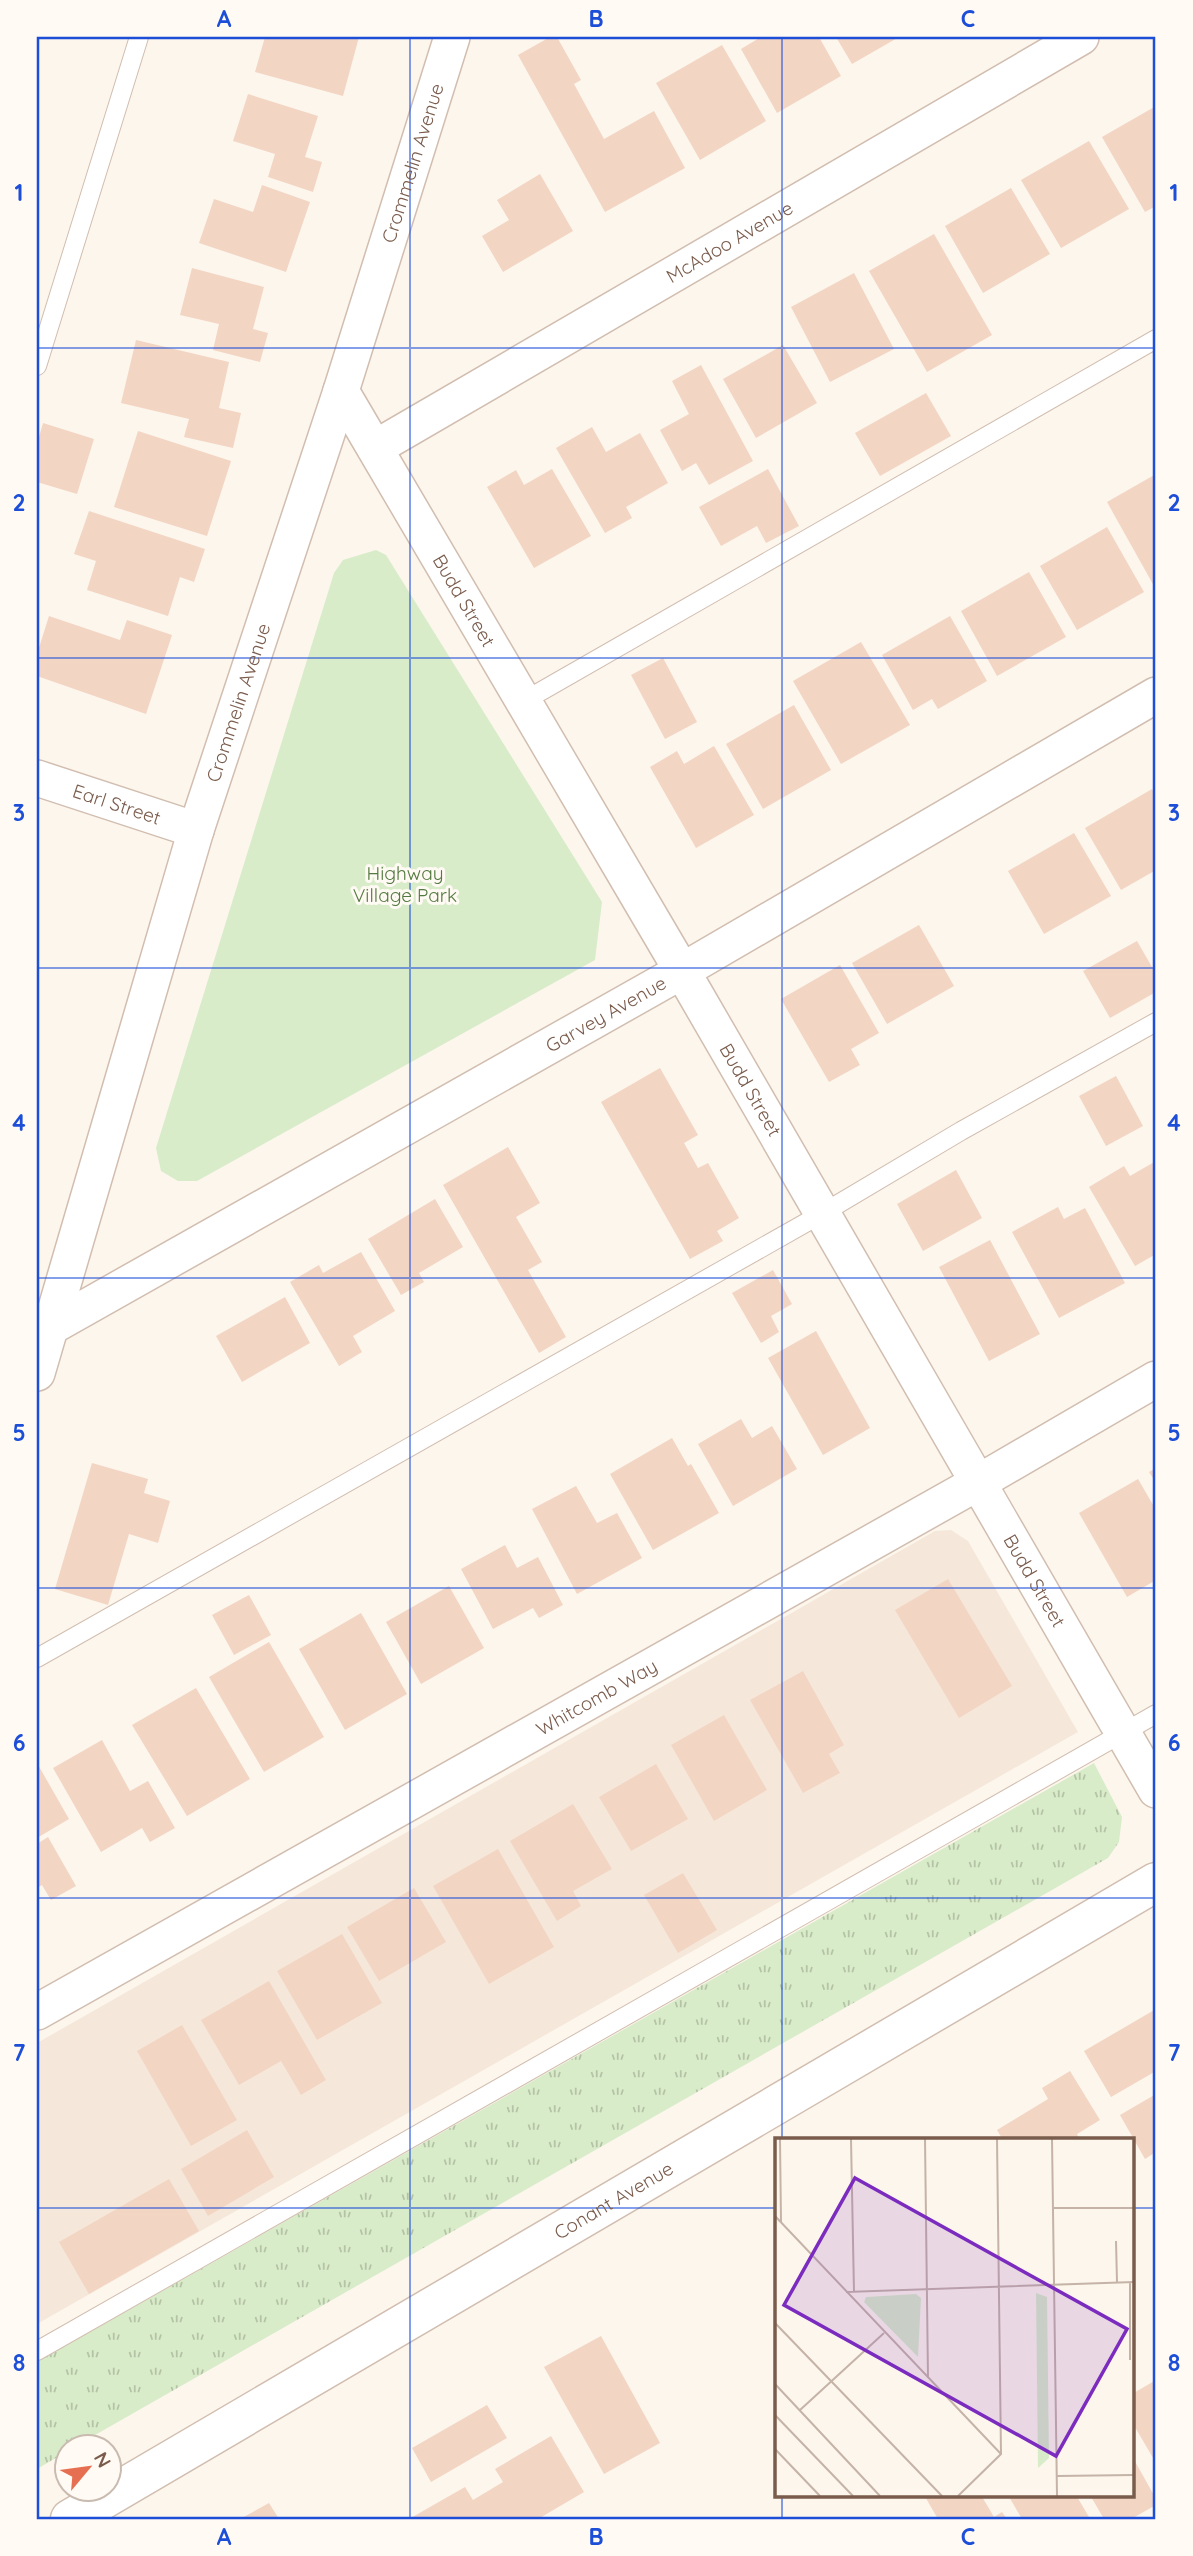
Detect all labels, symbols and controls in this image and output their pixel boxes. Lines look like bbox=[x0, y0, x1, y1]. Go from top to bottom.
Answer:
text: A bbox=[217, 4, 232, 33]
text: B bbox=[588, 4, 604, 33]
text: C bbox=[961, 4, 975, 33]
street label: Crommelin Avenue bbox=[376, 80, 449, 246]
text: 1 bbox=[15, 178, 23, 207]
text: 1 bbox=[1170, 178, 1178, 207]
street label: McAdoo Avenue bbox=[662, 195, 797, 288]
text: 2 bbox=[12, 488, 26, 517]
text: 2 bbox=[1167, 488, 1181, 517]
street label: Budd Street bbox=[428, 550, 501, 651]
street label: Crommelin Avenue bbox=[201, 620, 275, 785]
street label: Earl Street bbox=[70, 779, 164, 830]
text: 3 bbox=[13, 798, 25, 827]
text: 3 bbox=[1168, 798, 1180, 827]
park label: Highway Village Park bbox=[353, 861, 457, 907]
street label: Garvey Avenue bbox=[541, 970, 670, 1058]
street label: Budd Street bbox=[714, 1039, 787, 1140]
text: 4 bbox=[12, 1108, 26, 1137]
text: 4 bbox=[1167, 1108, 1181, 1137]
text: 5 bbox=[12, 1418, 26, 1447]
text: 5 bbox=[1167, 1418, 1181, 1447]
street label: Budd Street bbox=[998, 1530, 1071, 1631]
street label: Whitcomb Way bbox=[532, 1654, 661, 1741]
text: 6 bbox=[13, 1728, 25, 1757]
text: 6 bbox=[1168, 1728, 1180, 1757]
text: 7 bbox=[13, 2038, 26, 2067]
text: 7 bbox=[1168, 2038, 1181, 2067]
inset map bbox=[775, 2138, 1134, 2496]
street label: Conant Avenue bbox=[550, 2156, 677, 2245]
text: 8 bbox=[13, 2348, 25, 2377]
text: 8 bbox=[1168, 2348, 1180, 2377]
north arrow bbox=[52, 2434, 122, 2504]
text: N bbox=[89, 2448, 117, 2472]
text: A bbox=[217, 2522, 232, 2551]
text: B bbox=[588, 2522, 604, 2551]
text: C bbox=[961, 2522, 975, 2551]

